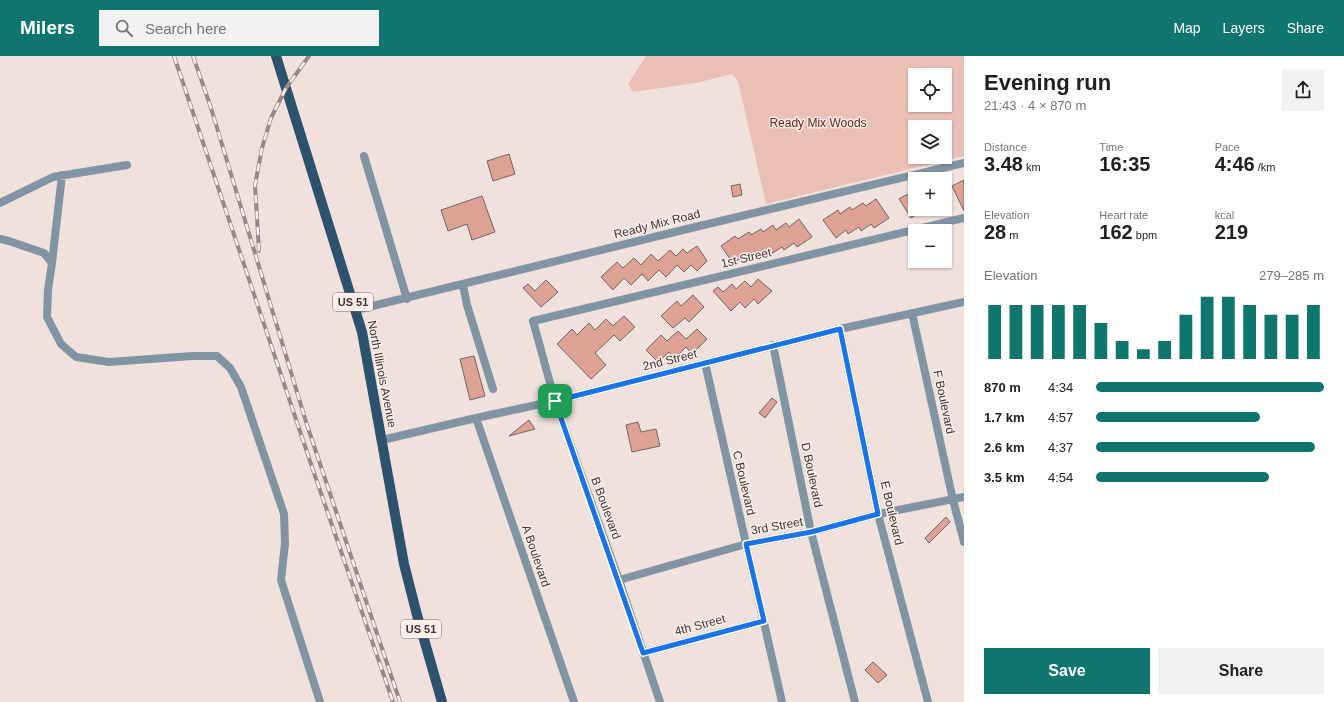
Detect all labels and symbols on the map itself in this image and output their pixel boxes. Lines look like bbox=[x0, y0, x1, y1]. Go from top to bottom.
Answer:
park label: Ready Mix Woods bbox=[769, 116, 867, 130]
street label: Ready Mix Road bbox=[612, 206, 702, 242]
street label: 1st Street bbox=[719, 245, 773, 271]
road number: US 51 bbox=[333, 293, 373, 311]
street label: North Illinois Avenue bbox=[365, 319, 399, 429]
street label: 2nd Street bbox=[641, 346, 699, 373]
street label: F Boulevard bbox=[930, 369, 958, 435]
pin bbox=[538, 384, 572, 418]
street label: D Boulevard bbox=[798, 441, 826, 509]
street label: C Boulevard bbox=[730, 449, 758, 517]
street label: B Boulevard bbox=[588, 475, 624, 541]
street label: E Boulevard bbox=[878, 480, 906, 546]
street label: 3rd Street bbox=[750, 514, 805, 537]
street label: A Boulevard bbox=[519, 523, 553, 589]
street label: 4th Street bbox=[673, 611, 728, 638]
road number: US 51 bbox=[401, 620, 441, 638]

